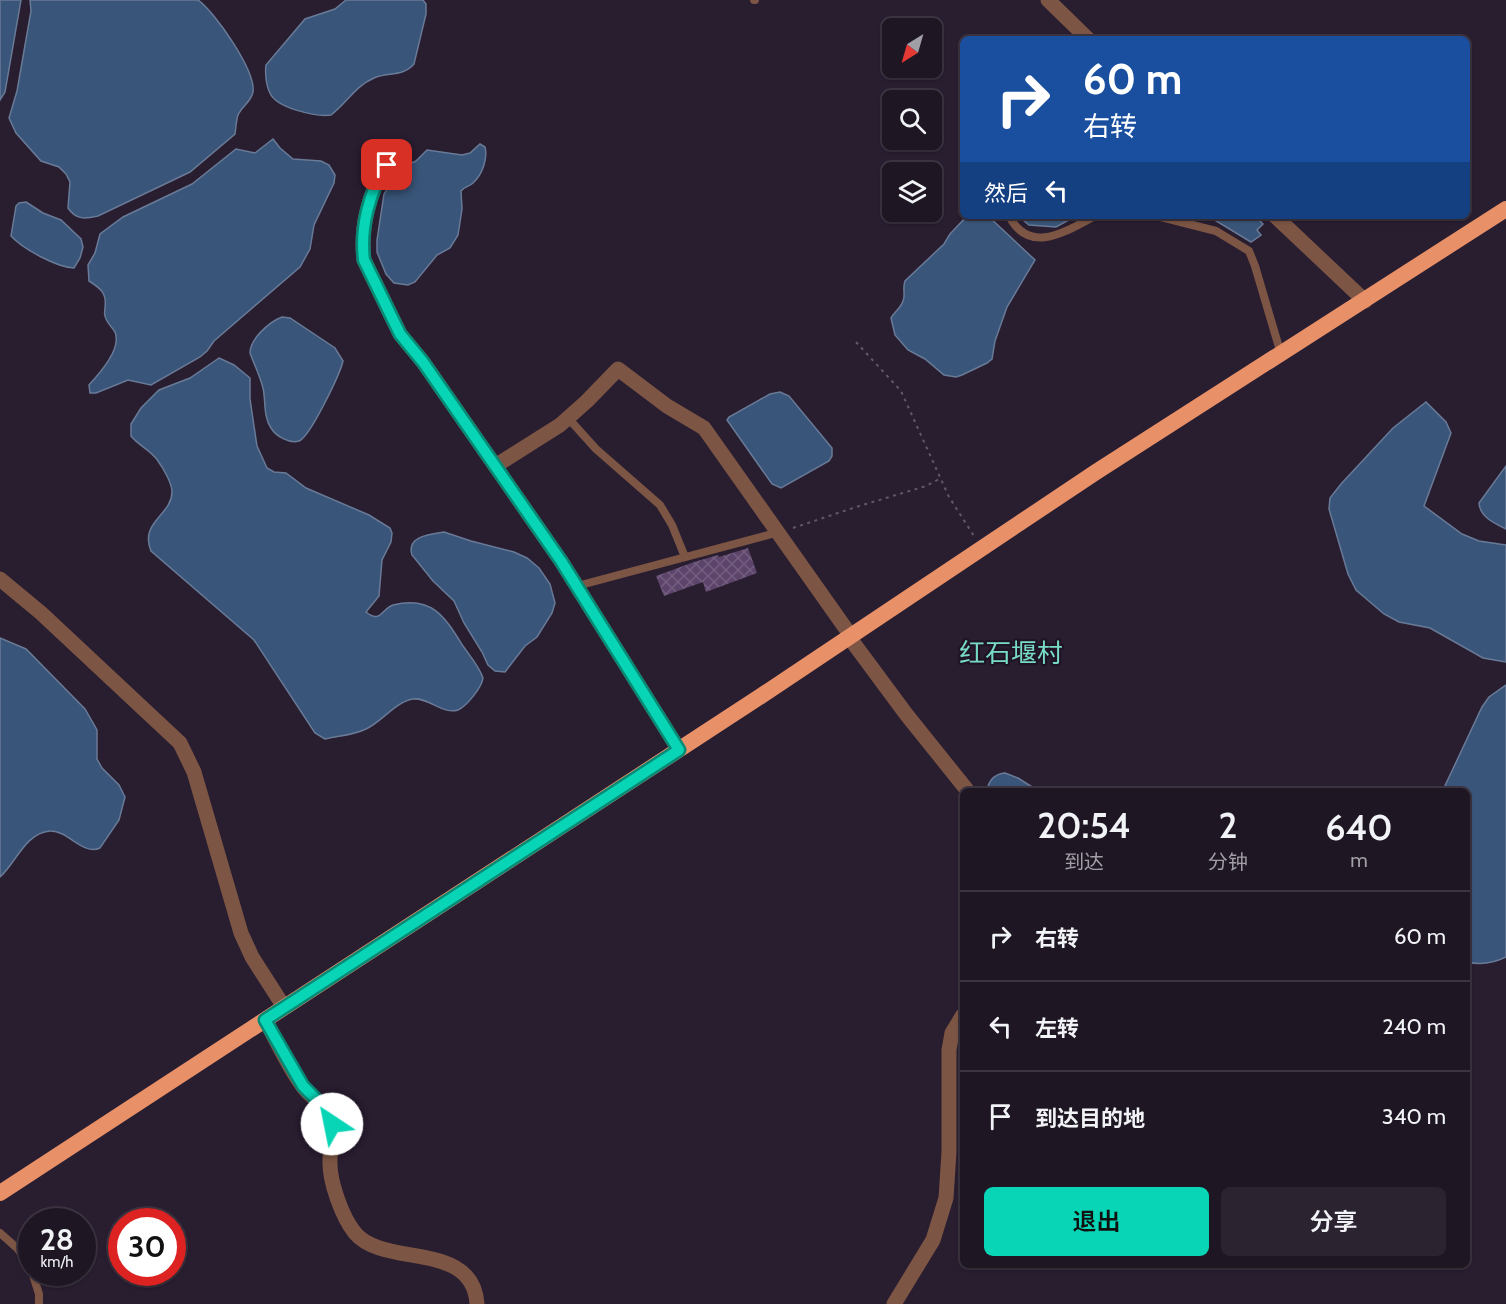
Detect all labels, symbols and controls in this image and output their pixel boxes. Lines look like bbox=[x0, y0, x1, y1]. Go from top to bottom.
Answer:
north arrow bbox=[882, 18, 942, 78]
map controls bbox=[882, 18, 942, 222]
text: 60 m bbox=[1083, 53, 1182, 105]
icon: right bbox=[984, 60, 1062, 138]
button: search bbox=[882, 90, 942, 150]
text: 右转 bbox=[1083, 110, 1137, 143]
pin bbox=[361, 139, 412, 190]
icon: arrive bbox=[370, 148, 403, 181]
button: layers bbox=[882, 162, 942, 222]
icon: left bbox=[1040, 174, 1073, 207]
text: 然后 bbox=[984, 180, 1028, 207]
district label: 红石堰村 bbox=[959, 637, 1063, 669]
text: 20:54 bbox=[1037, 803, 1131, 847]
text: 2 bbox=[1218, 803, 1237, 847]
text: 640 bbox=[1325, 805, 1393, 849]
text: m bbox=[1350, 848, 1368, 872]
text: 到达 bbox=[1064, 850, 1104, 874]
text: 分钟 bbox=[1208, 850, 1248, 874]
icon: right bbox=[984, 920, 1017, 953]
text: 60 m bbox=[1394, 923, 1446, 950]
text: 右转 bbox=[1035, 925, 1079, 952]
icon: left bbox=[984, 1010, 1017, 1043]
text: 240 m bbox=[1382, 1013, 1446, 1040]
text: 左转 bbox=[1035, 1015, 1079, 1042]
position arrow bbox=[300, 1092, 364, 1156]
icon: arrive bbox=[984, 1100, 1017, 1133]
text: 340 m bbox=[1382, 1103, 1446, 1130]
text: 到达目的地 bbox=[1035, 1105, 1145, 1132]
button: 退出 bbox=[984, 1187, 1209, 1256]
button: 分享 bbox=[1221, 1187, 1446, 1256]
speed limit sign: 30 bbox=[108, 1208, 186, 1286]
text: 28 bbox=[40, 1221, 74, 1258]
text: km/h bbox=[41, 1253, 73, 1271]

